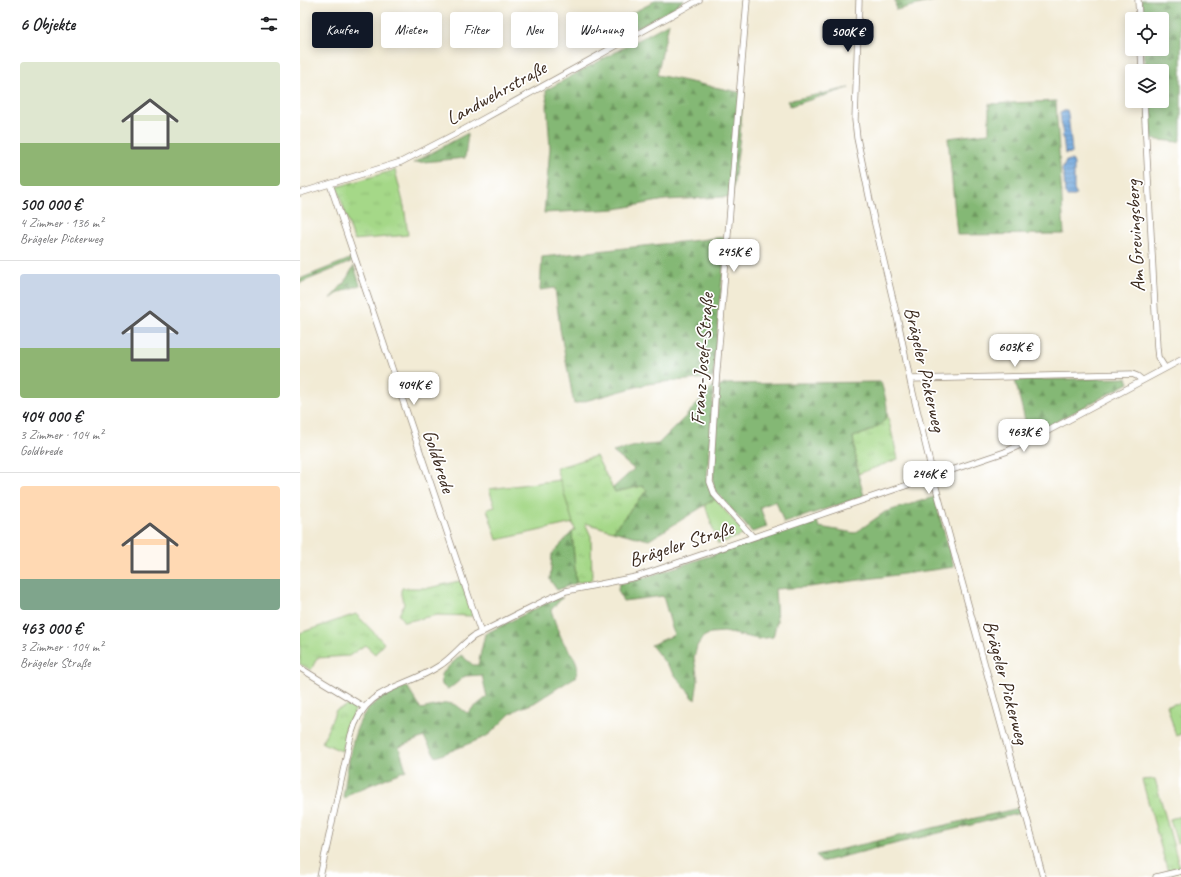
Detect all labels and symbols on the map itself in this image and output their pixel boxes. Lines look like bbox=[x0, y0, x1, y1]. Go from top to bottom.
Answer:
pin: 500K € bbox=[815, 19, 881, 53]
street label: Landwehrstraße bbox=[442, 54, 552, 131]
street label: Am Grevingsberg bbox=[1119, 177, 1150, 293]
pin: 245K € bbox=[701, 239, 767, 273]
street label: Franz-Josef-Straße bbox=[685, 291, 719, 426]
street label: Brägeler Pickerweg bbox=[899, 304, 952, 435]
pin: 603K € bbox=[982, 334, 1048, 368]
pin: 404K € bbox=[381, 372, 447, 406]
pin: 463K € bbox=[991, 419, 1057, 453]
street label: Goldbrede bbox=[417, 426, 461, 497]
pin: 246K € bbox=[896, 461, 962, 495]
street label: Brägeler Straße bbox=[626, 515, 738, 573]
street label: Brägeler Pickerweg bbox=[978, 617, 1035, 748]

